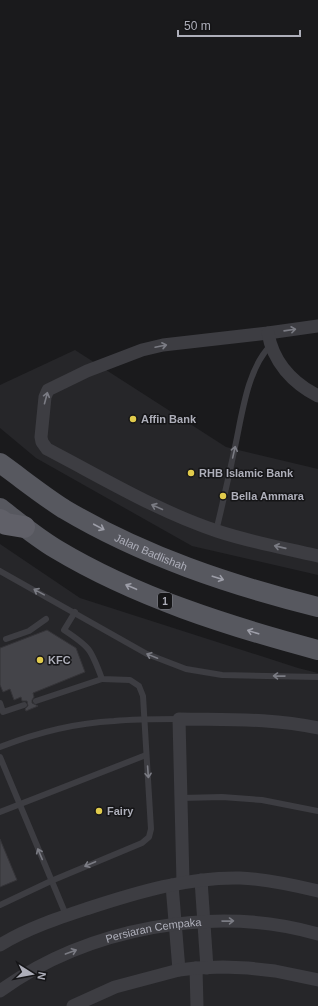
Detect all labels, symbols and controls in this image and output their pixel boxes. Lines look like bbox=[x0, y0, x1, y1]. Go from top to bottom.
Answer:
scale bar bbox=[178, 12, 300, 38]
text: 50 m bbox=[184, 19, 211, 33]
one-way arrow bbox=[283, 326, 296, 334]
one-way arrow bbox=[154, 341, 167, 349]
one-way arrow bbox=[43, 392, 50, 405]
place label: Affin Bank bbox=[141, 413, 197, 425]
marker: Affin Bank bbox=[128, 414, 138, 424]
one-way arrow bbox=[231, 446, 239, 459]
place label: RHB Islamic Bank bbox=[199, 467, 294, 479]
marker: RHB Islamic Bank bbox=[186, 468, 196, 478]
place label: Bella Ammara bbox=[231, 490, 305, 502]
marker: Bella Ammara bbox=[218, 491, 228, 501]
one-way arrow bbox=[151, 503, 163, 510]
one-way arrow bbox=[92, 524, 104, 532]
street label: Jalan Badlishah bbox=[113, 531, 189, 573]
one-way arrow bbox=[274, 543, 287, 551]
one-way arrow bbox=[211, 575, 224, 582]
one-way arrow bbox=[126, 583, 138, 590]
one-way arrow bbox=[33, 588, 45, 596]
road number: 1 bbox=[158, 593, 172, 609]
one-way arrow bbox=[247, 628, 260, 635]
one-way arrow bbox=[146, 652, 158, 659]
place label: KFC bbox=[48, 654, 71, 666]
marker: KFC bbox=[35, 655, 45, 665]
one-way arrow bbox=[273, 672, 286, 680]
one-way arrow bbox=[144, 765, 151, 778]
place label: Fairy bbox=[107, 805, 134, 817]
marker: Fairy bbox=[94, 806, 104, 816]
one-way arrow bbox=[36, 848, 43, 860]
one-way arrow bbox=[85, 861, 97, 869]
street label: Persiaran Cempaka bbox=[104, 916, 203, 945]
one-way arrow bbox=[221, 917, 234, 925]
one-way arrow bbox=[64, 948, 76, 956]
north arrow bbox=[12, 954, 52, 994]
text: N bbox=[35, 971, 48, 981]

